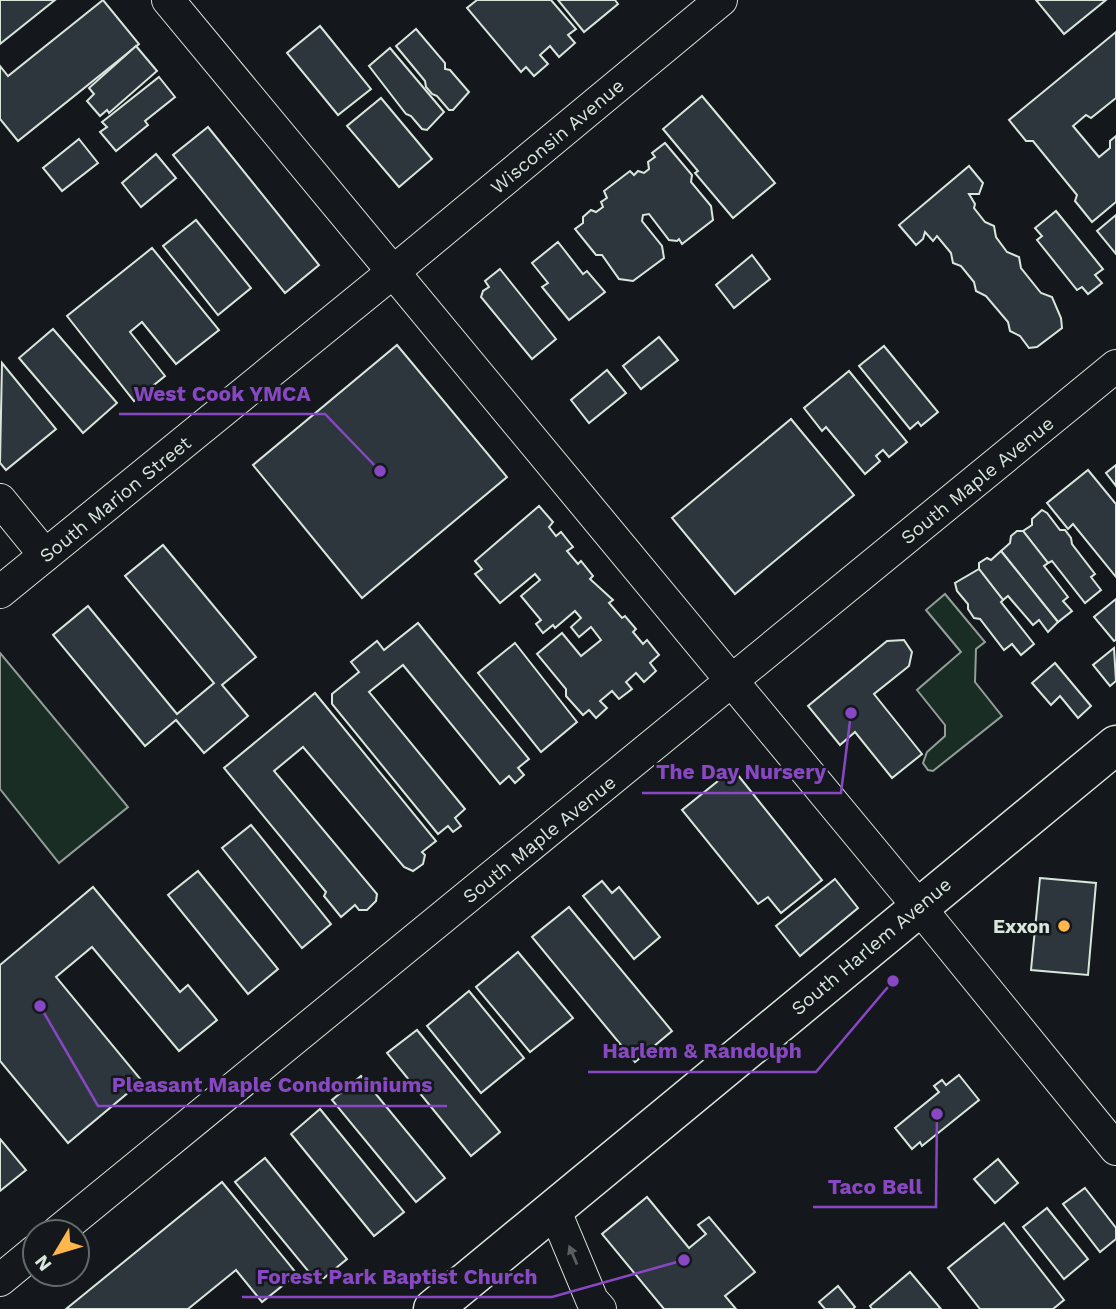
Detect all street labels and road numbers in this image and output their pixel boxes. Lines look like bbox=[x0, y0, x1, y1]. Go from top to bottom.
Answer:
street label: Wisconsin Avenue bbox=[486, 74, 629, 199]
street label: South Maple Avenue bbox=[896, 412, 1058, 549]
street label: South Marion Street bbox=[35, 431, 196, 567]
street label: South Maple Avenue bbox=[458, 771, 620, 908]
street label: South Harlem Avenue bbox=[787, 873, 956, 1020]

